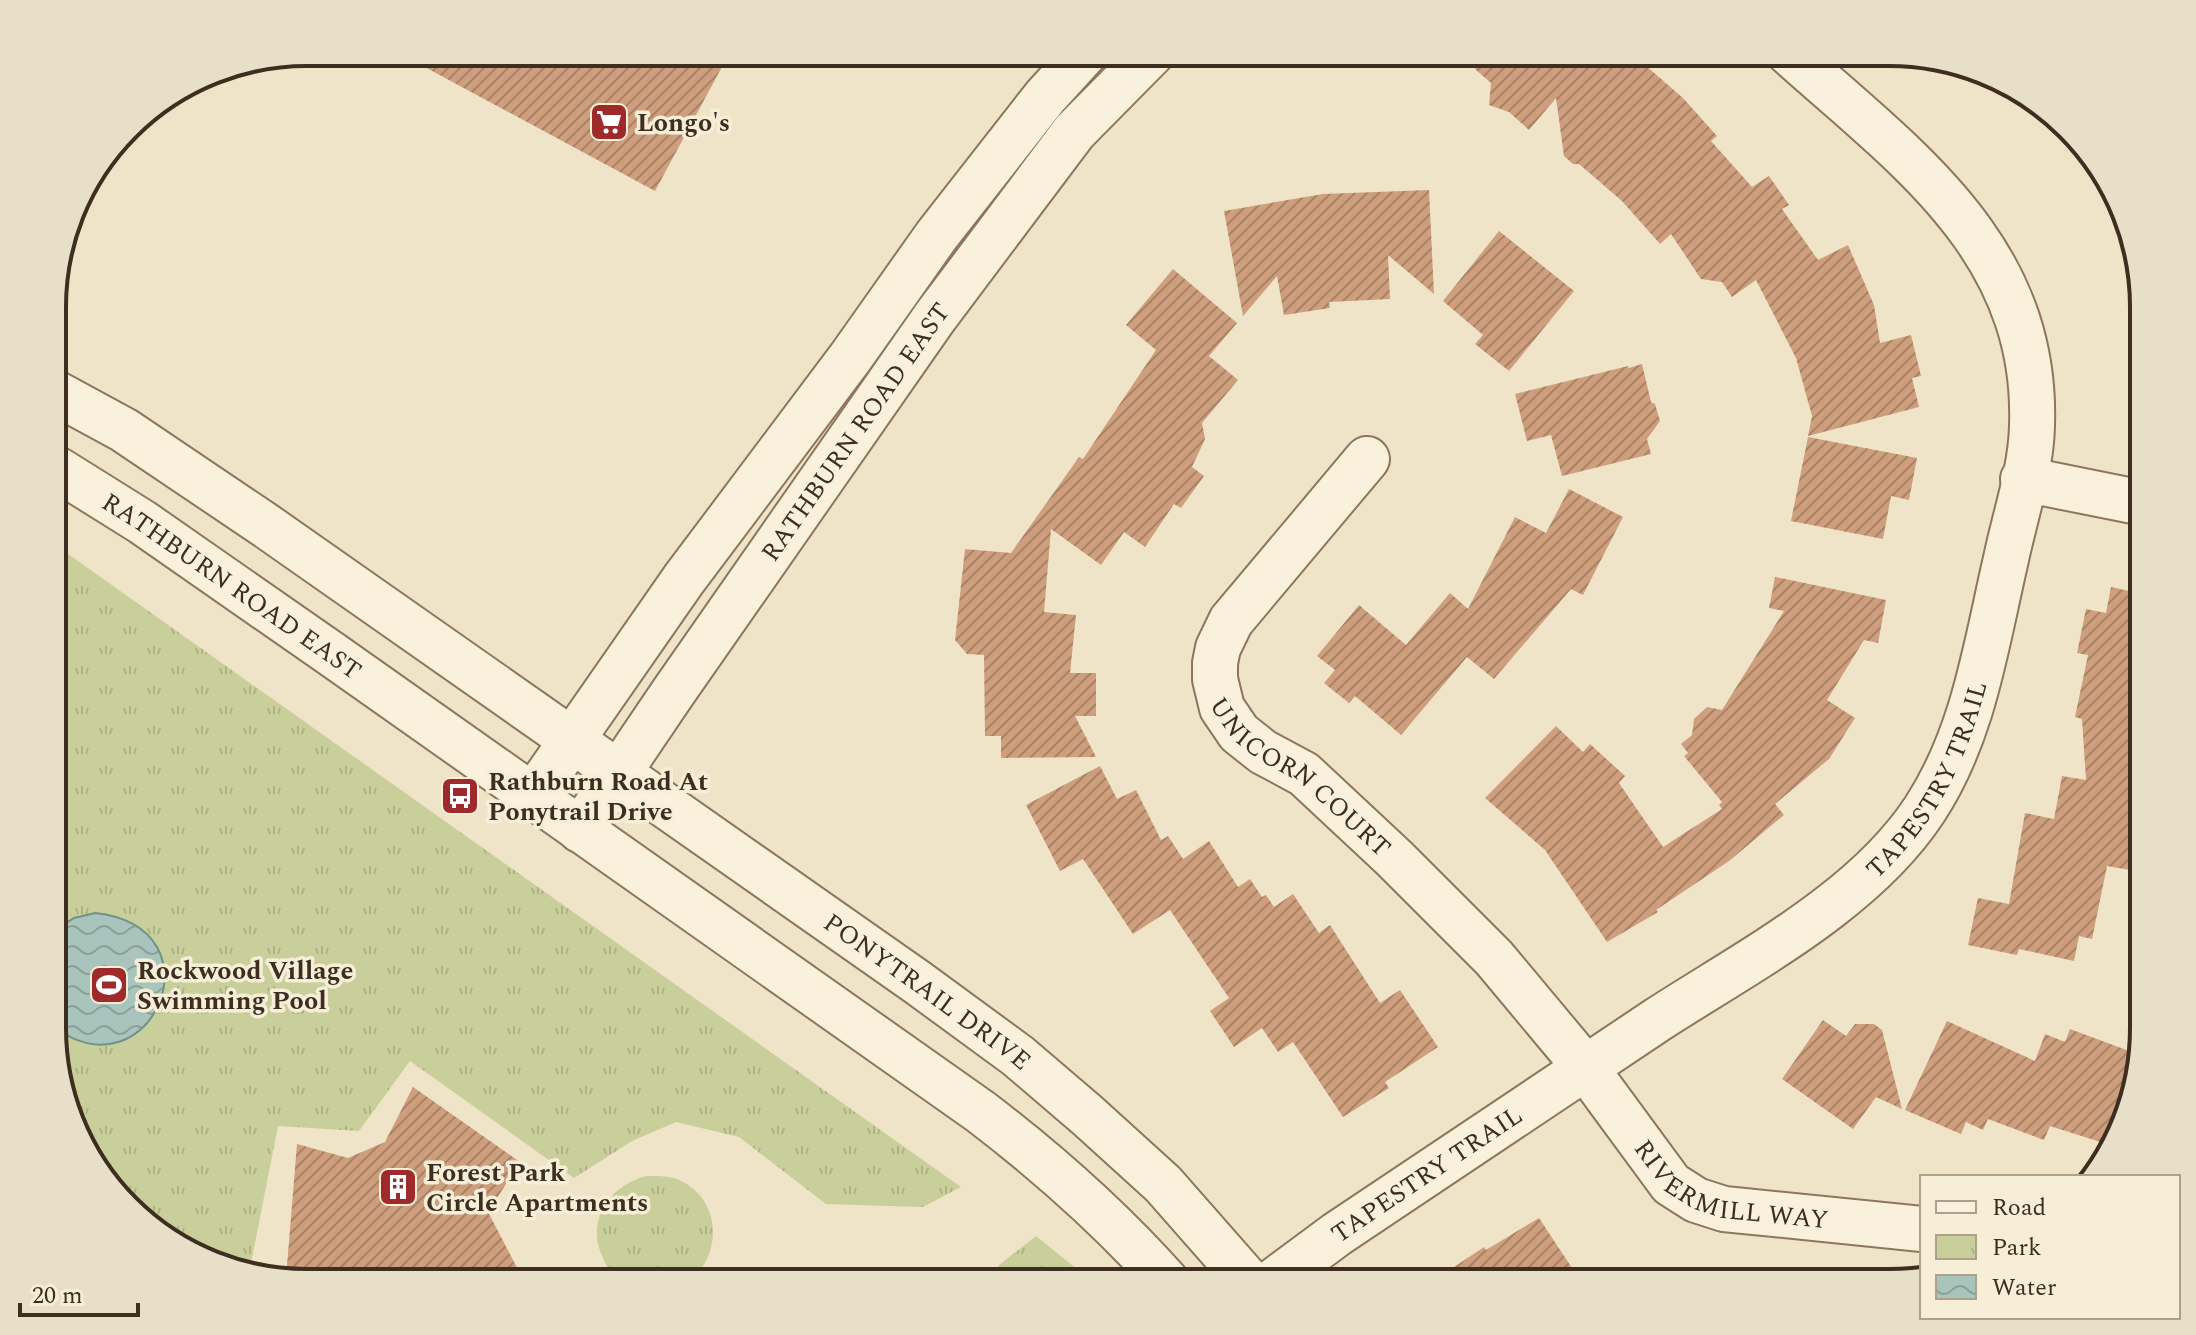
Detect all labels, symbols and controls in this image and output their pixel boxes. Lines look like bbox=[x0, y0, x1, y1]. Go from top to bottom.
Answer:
supermarket icon: Longo's bbox=[588, 101, 630, 143]
place label: Longo's bbox=[637, 103, 730, 143]
street label: RATHBURN ROAD EAST bbox=[751, 294, 960, 570]
street label: RATHBURN ROAD EAST bbox=[94, 483, 370, 690]
street label: TAPESTRY TRAIL bbox=[1857, 676, 1998, 888]
street label: UNICORN COURT bbox=[1199, 689, 1400, 867]
place label: Rathburn Road At Ponytrail Drive bbox=[488, 762, 708, 832]
bus stop icon: Rathburn Road At Ponytrail Drive bbox=[439, 775, 481, 817]
street label: PONYTRAIL DRIVE bbox=[815, 903, 1040, 1080]
place label: Rockwood Village Swimming Pool bbox=[137, 951, 353, 1021]
sports icon: Rockwood Village Swimming Pool bbox=[88, 964, 130, 1006]
street label: TAPESTRY TRAIL bbox=[1323, 1096, 1531, 1254]
street label: RIVERMILL WAY bbox=[1624, 1131, 1830, 1240]
place label: Forest Park Circle Apartments bbox=[426, 1153, 648, 1223]
building icon: Forest Park Circle Apartments bbox=[377, 1166, 419, 1208]
legend bbox=[1920, 1175, 2180, 1319]
text: Road bbox=[1992, 1190, 2046, 1226]
text: Park bbox=[1992, 1230, 2042, 1266]
scale bar bbox=[20, 1267, 138, 1317]
text: Water bbox=[1992, 1270, 2056, 1306]
text: 20 m bbox=[32, 1278, 83, 1314]

